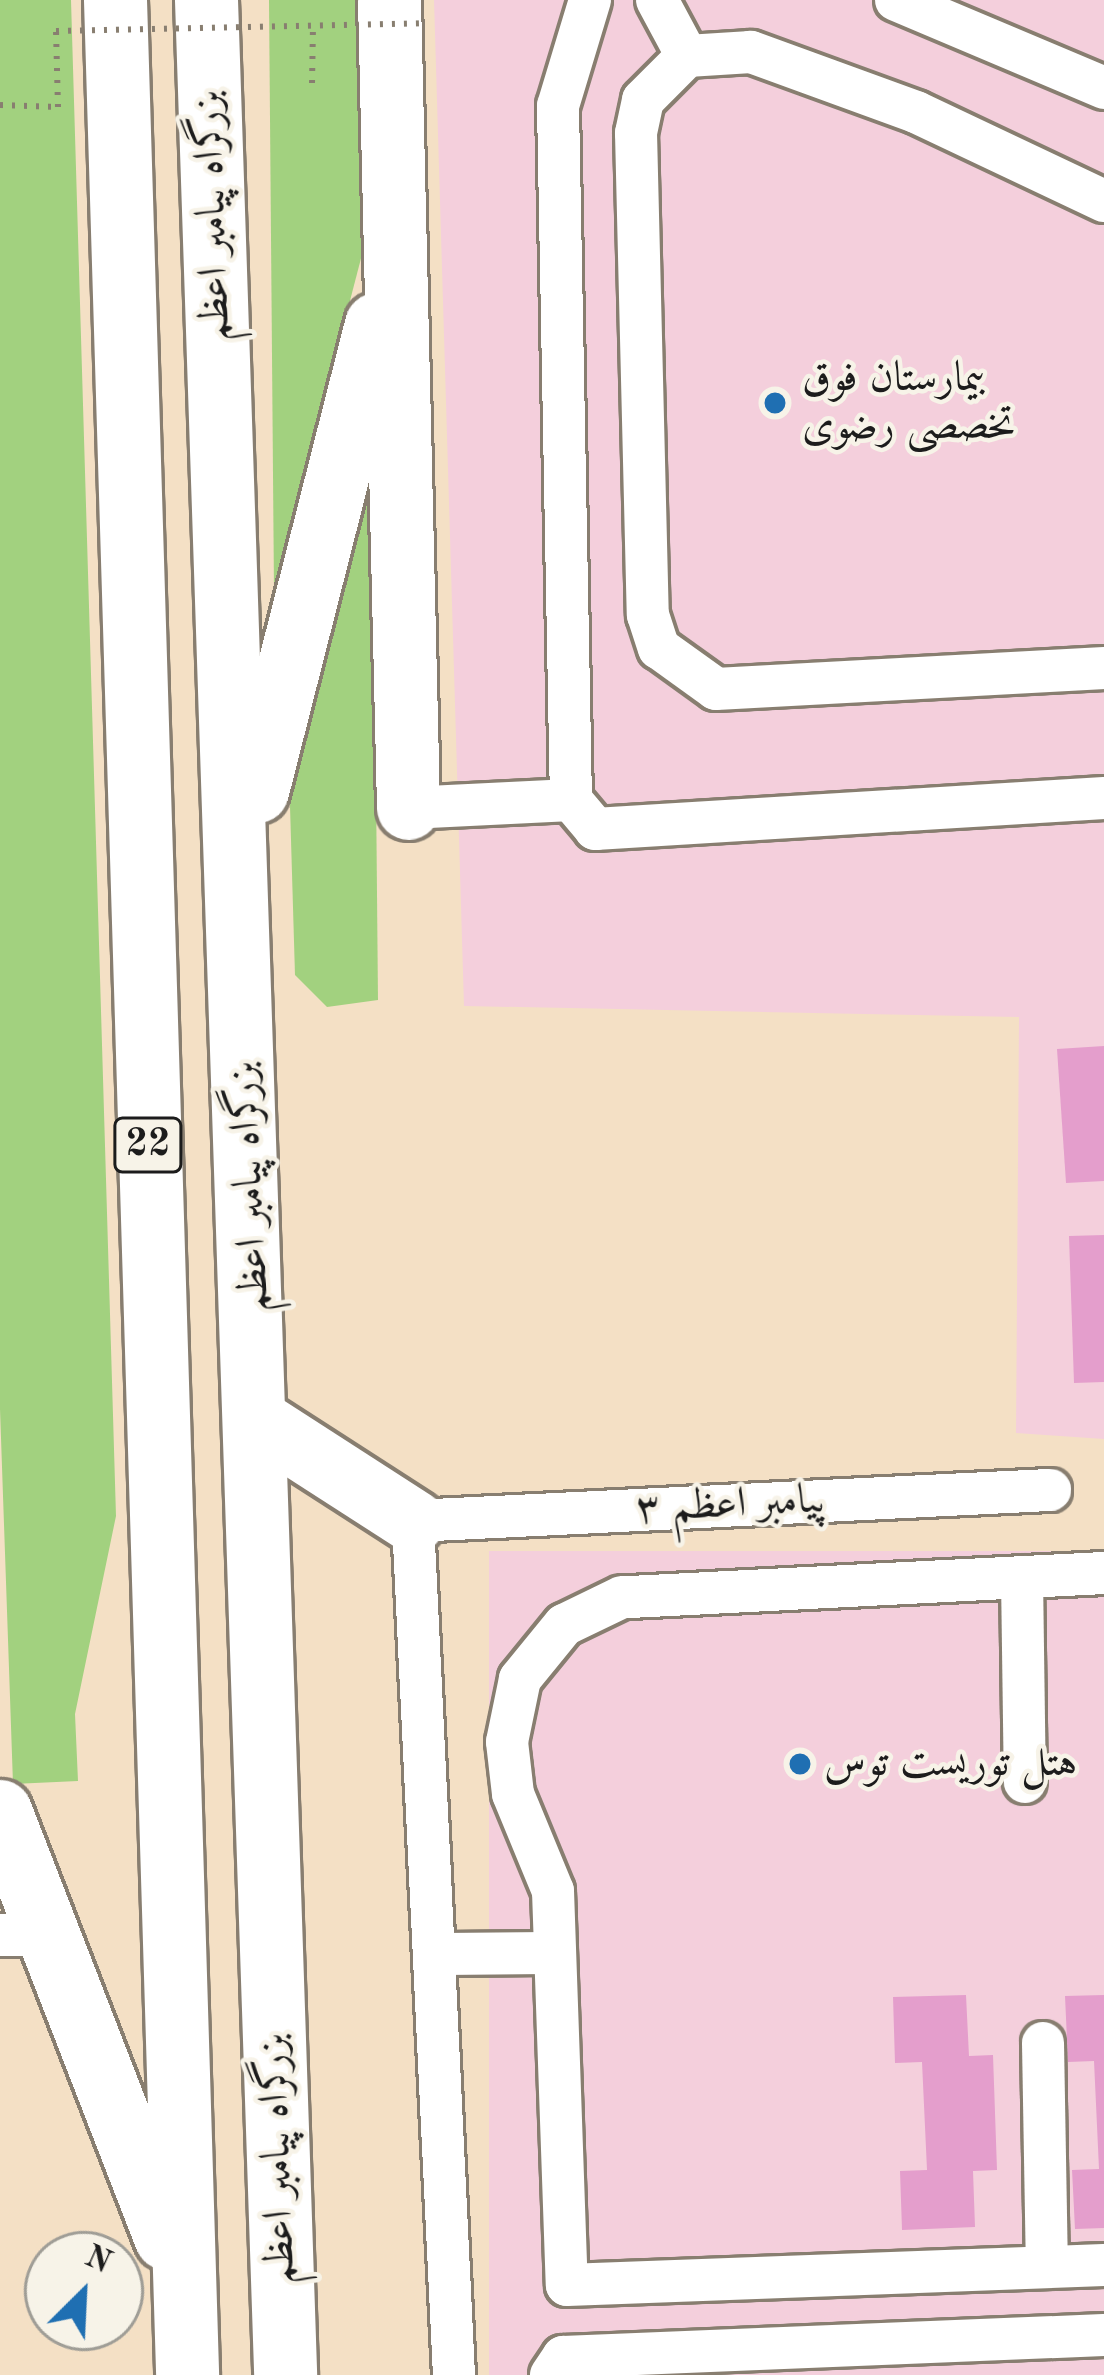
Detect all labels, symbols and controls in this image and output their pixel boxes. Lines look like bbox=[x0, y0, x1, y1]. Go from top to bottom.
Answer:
street label: بزرگراه پیامبر اعظم bbox=[183, 90, 243, 342]
place label: بیمارستان فوق تخصصی رضوی bbox=[802, 354, 1016, 452]
marker: بیمارستان فوق تخصصی رضوی bbox=[759, 387, 791, 419]
street label: بزرگراه پیامبر اعظم bbox=[218, 1061, 282, 1313]
road number: 22 bbox=[112, 1112, 184, 1178]
street label: پیامبر اعظم ۳ bbox=[634, 1475, 828, 1535]
place label: هتل توریست توس bbox=[824, 1739, 1078, 1789]
marker: هتل توریست توس bbox=[787, 1751, 813, 1777]
street label: بزرگراه پیامبر اعظم bbox=[248, 2033, 308, 2285]
north arrow bbox=[24, 2231, 144, 2351]
text: N bbox=[79, 2240, 116, 2281]

